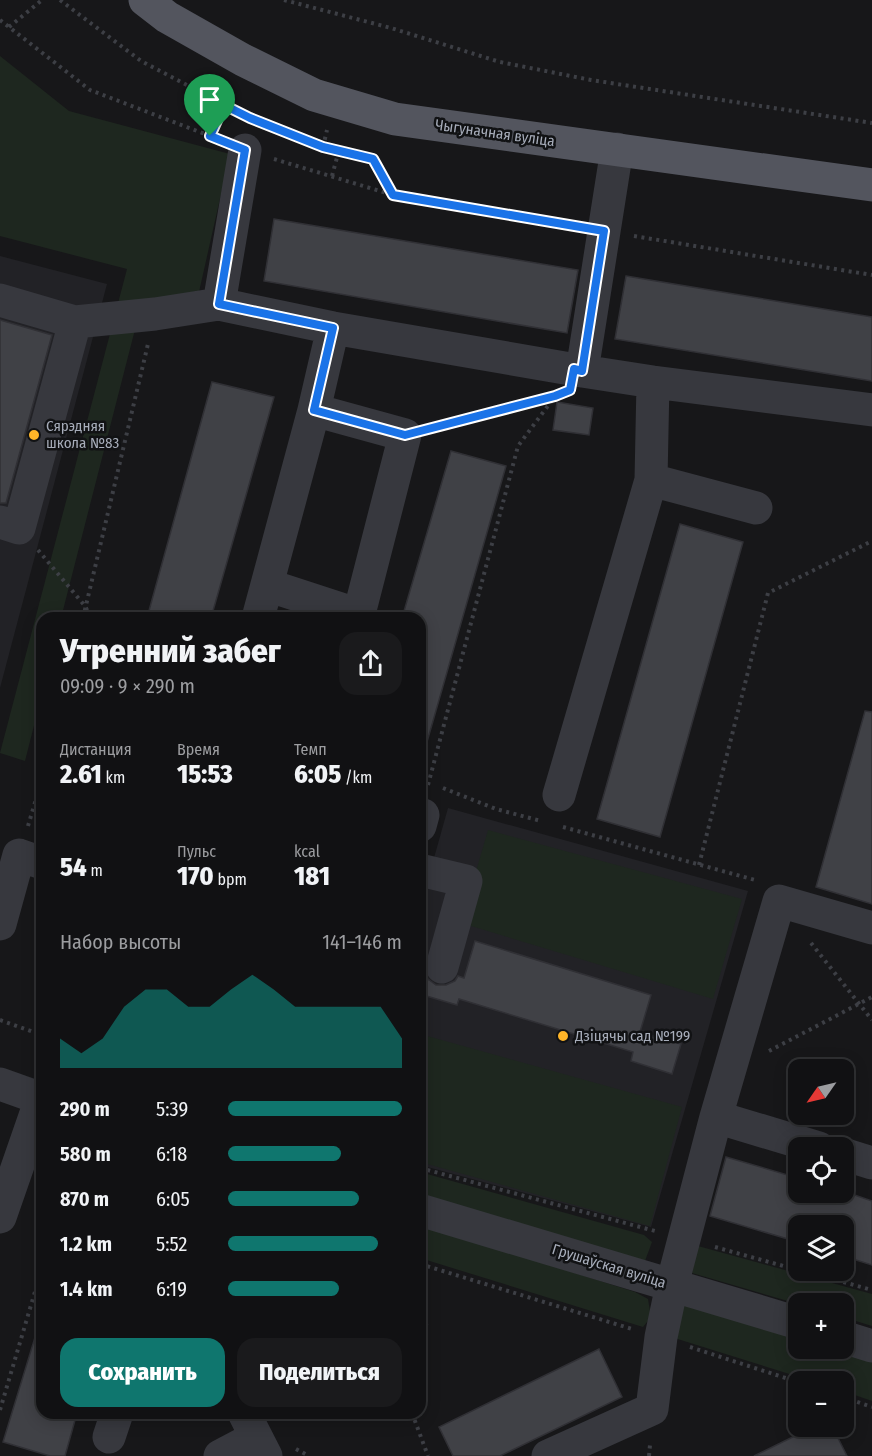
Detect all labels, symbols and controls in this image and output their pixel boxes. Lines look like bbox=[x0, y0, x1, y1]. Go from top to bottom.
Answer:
pin bbox=[184, 74, 235, 136]
icon: arrive bbox=[193, 83, 226, 116]
street label: Чыгуначная вуліца bbox=[434, 116, 556, 150]
place label: Сярэдняя школа №83 bbox=[46, 417, 120, 452]
marker: Сярэдняя школа №83 bbox=[27, 428, 41, 442]
text: Утренний забег bbox=[60, 631, 281, 671]
button: share bbox=[339, 632, 402, 695]
text: 09:09 · 9 × 290 m bbox=[60, 674, 195, 698]
text: Дистанция bbox=[60, 740, 132, 759]
text: Время bbox=[177, 740, 220, 759]
text: Темп bbox=[294, 740, 327, 759]
text: 2.61 bbox=[60, 759, 102, 790]
text: 15:53 bbox=[177, 759, 233, 790]
text: 6:05 bbox=[294, 759, 341, 790]
text: km bbox=[102, 768, 125, 787]
text: /km bbox=[341, 768, 372, 787]
text: Пульс bbox=[177, 842, 216, 861]
text: kcal bbox=[294, 842, 320, 861]
text: 54 bbox=[60, 852, 87, 883]
text: m bbox=[87, 861, 103, 880]
text: 170 bbox=[177, 861, 214, 892]
text: 181 bbox=[294, 861, 330, 892]
text: bpm bbox=[214, 870, 247, 889]
text: Набор высоты bbox=[60, 930, 181, 954]
text: 141–146 m bbox=[322, 930, 402, 954]
place label: Дзіцячы сад №199 bbox=[574, 1027, 690, 1045]
marker: Дзіцячы сад №199 bbox=[556, 1029, 570, 1043]
north arrow bbox=[788, 1059, 854, 1125]
map controls bbox=[788, 1059, 854, 1437]
text: 290 m bbox=[60, 1097, 110, 1121]
text: 5:39 bbox=[156, 1097, 188, 1121]
button: locate bbox=[788, 1137, 854, 1203]
text: 580 m bbox=[60, 1142, 111, 1166]
text: 6:18 bbox=[156, 1142, 187, 1166]
text: 870 m bbox=[60, 1187, 109, 1211]
text: 6:05 bbox=[156, 1187, 190, 1211]
button: layers bbox=[788, 1215, 854, 1281]
text: 1.2 km bbox=[60, 1232, 112, 1256]
text: 5:52 bbox=[156, 1232, 187, 1256]
street label: Грушаўская вуліца bbox=[550, 1240, 668, 1292]
text: 1.4 km bbox=[60, 1277, 112, 1301]
text: 6:19 bbox=[156, 1277, 187, 1301]
button: + bbox=[788, 1293, 854, 1359]
button: Сохранить bbox=[60, 1338, 225, 1407]
button: Поделиться bbox=[237, 1338, 402, 1407]
button: − bbox=[788, 1371, 854, 1437]

